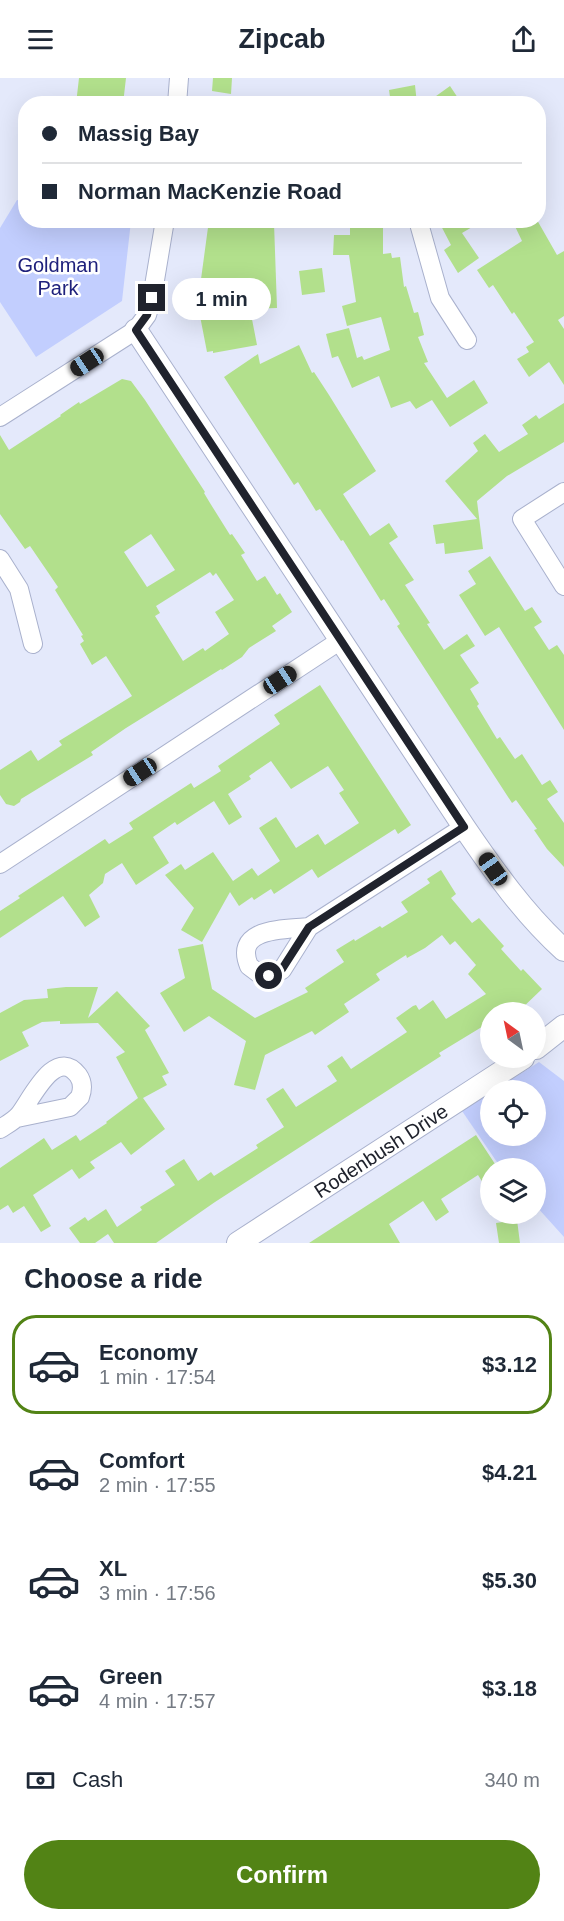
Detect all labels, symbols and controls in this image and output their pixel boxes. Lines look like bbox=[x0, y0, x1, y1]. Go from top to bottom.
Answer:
icon: menu bbox=[24, 23, 57, 56]
icon: share bbox=[507, 23, 540, 56]
text: Zipcab bbox=[238, 24, 326, 54]
text: Massig Bay bbox=[78, 121, 199, 146]
text: Norman MacKenzie Road bbox=[78, 179, 342, 204]
park label: Goldman Park bbox=[17, 254, 99, 299]
callout: 1 min bbox=[173, 277, 272, 319]
route end bbox=[138, 284, 165, 311]
text: 1 min bbox=[195, 288, 248, 310]
car bbox=[67, 345, 107, 379]
car bbox=[260, 663, 300, 697]
car bbox=[120, 755, 160, 789]
car bbox=[475, 849, 511, 889]
route start bbox=[255, 962, 282, 989]
north arrow bbox=[480, 1002, 546, 1068]
map controls bbox=[480, 1002, 546, 1224]
button: locate bbox=[480, 1080, 546, 1146]
street label: Rodenbush Drive bbox=[310, 1100, 452, 1202]
button: layers bbox=[480, 1158, 546, 1224]
text: Choose a ride bbox=[24, 1264, 203, 1294]
icon: car bbox=[27, 1338, 81, 1392]
text: Economy bbox=[99, 1340, 198, 1365]
text: $3.12 bbox=[482, 1352, 537, 1377]
text: 1 min · 17:54 bbox=[99, 1366, 216, 1388]
icon: car bbox=[27, 1446, 81, 1500]
text: Comfort bbox=[99, 1448, 185, 1473]
text: $4.21 bbox=[482, 1460, 537, 1485]
text: 2 min · 17:55 bbox=[99, 1474, 216, 1496]
icon: car bbox=[27, 1554, 81, 1608]
text: XL bbox=[99, 1556, 127, 1581]
text: $5.30 bbox=[482, 1568, 537, 1593]
text: 3 min · 17:56 bbox=[99, 1582, 216, 1604]
icon: car bbox=[27, 1662, 81, 1716]
text: Green bbox=[99, 1664, 163, 1689]
text: $3.18 bbox=[482, 1676, 537, 1701]
text: 4 min · 17:57 bbox=[99, 1690, 216, 1712]
icon: cash bbox=[24, 1764, 57, 1797]
text: Cash bbox=[72, 1767, 123, 1792]
text: 340 m bbox=[484, 1769, 540, 1791]
button: Confirm bbox=[24, 1840, 540, 1909]

